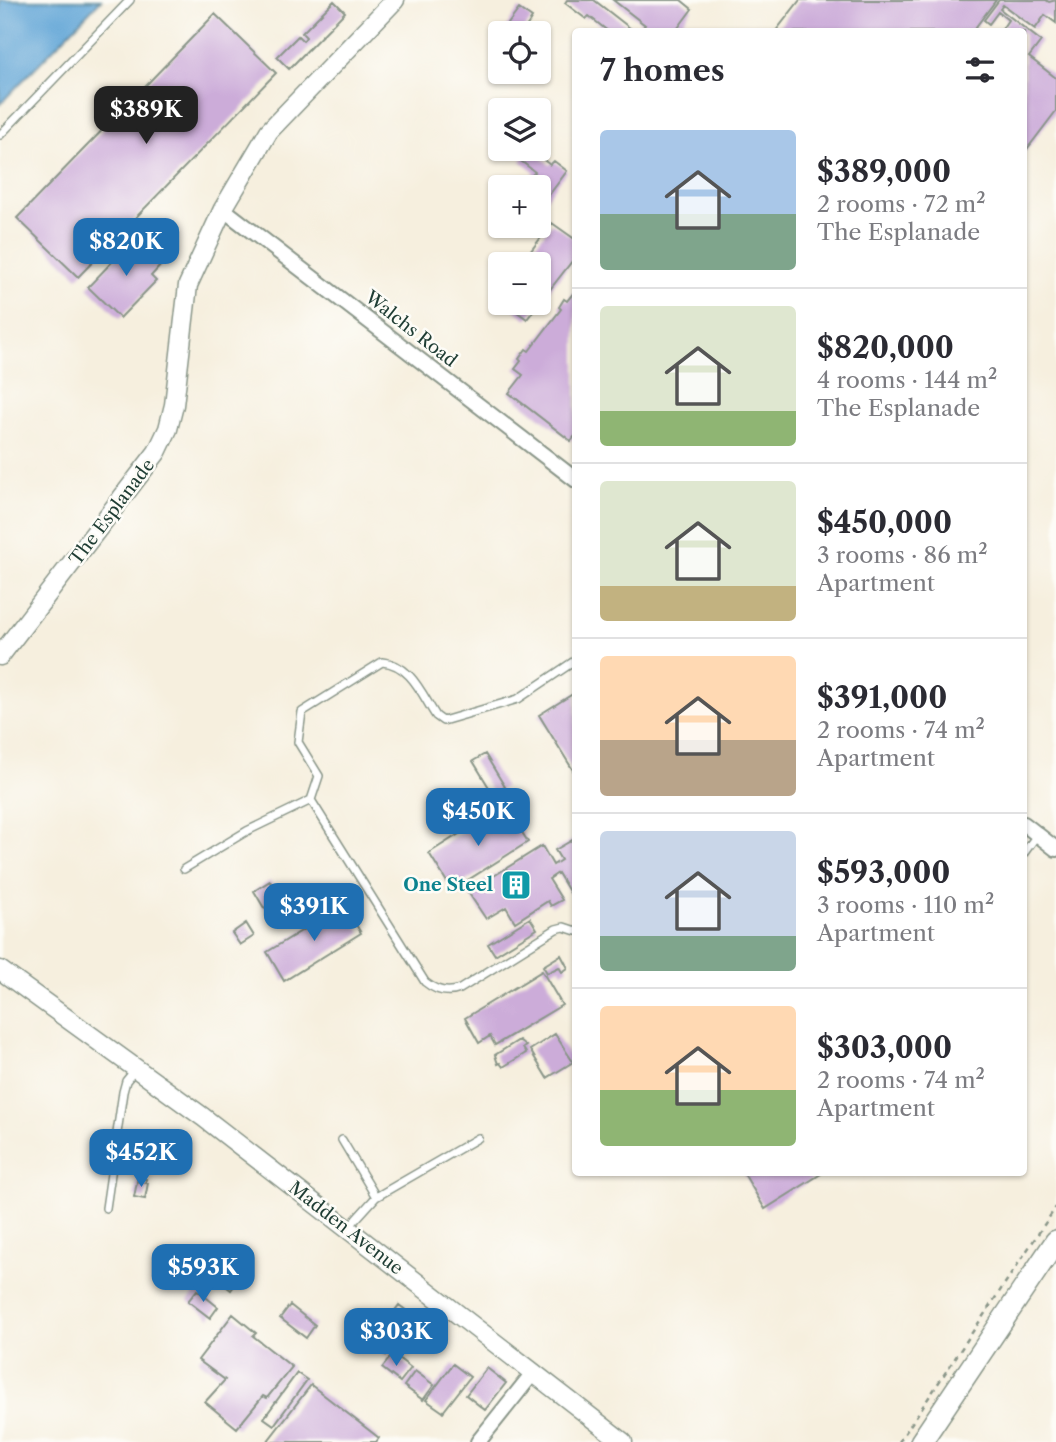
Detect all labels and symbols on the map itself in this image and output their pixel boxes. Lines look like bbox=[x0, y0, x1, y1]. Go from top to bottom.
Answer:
pin: $389K bbox=[97, 86, 195, 146]
pin: $820K bbox=[77, 218, 175, 278]
street label: Walchs Road bbox=[360, 286, 461, 372]
street label: The Esplanade bbox=[65, 454, 159, 570]
pin: $450K bbox=[429, 788, 527, 848]
building icon: One Steel bbox=[499, 868, 533, 902]
place label: One Steel bbox=[403, 874, 493, 896]
pin: $391K bbox=[265, 884, 363, 943]
pin: $452K bbox=[92, 1130, 190, 1189]
street label: Madden Avenue bbox=[285, 1177, 407, 1279]
pin: $593K bbox=[154, 1244, 252, 1304]
pin: $303K bbox=[347, 1308, 445, 1368]

